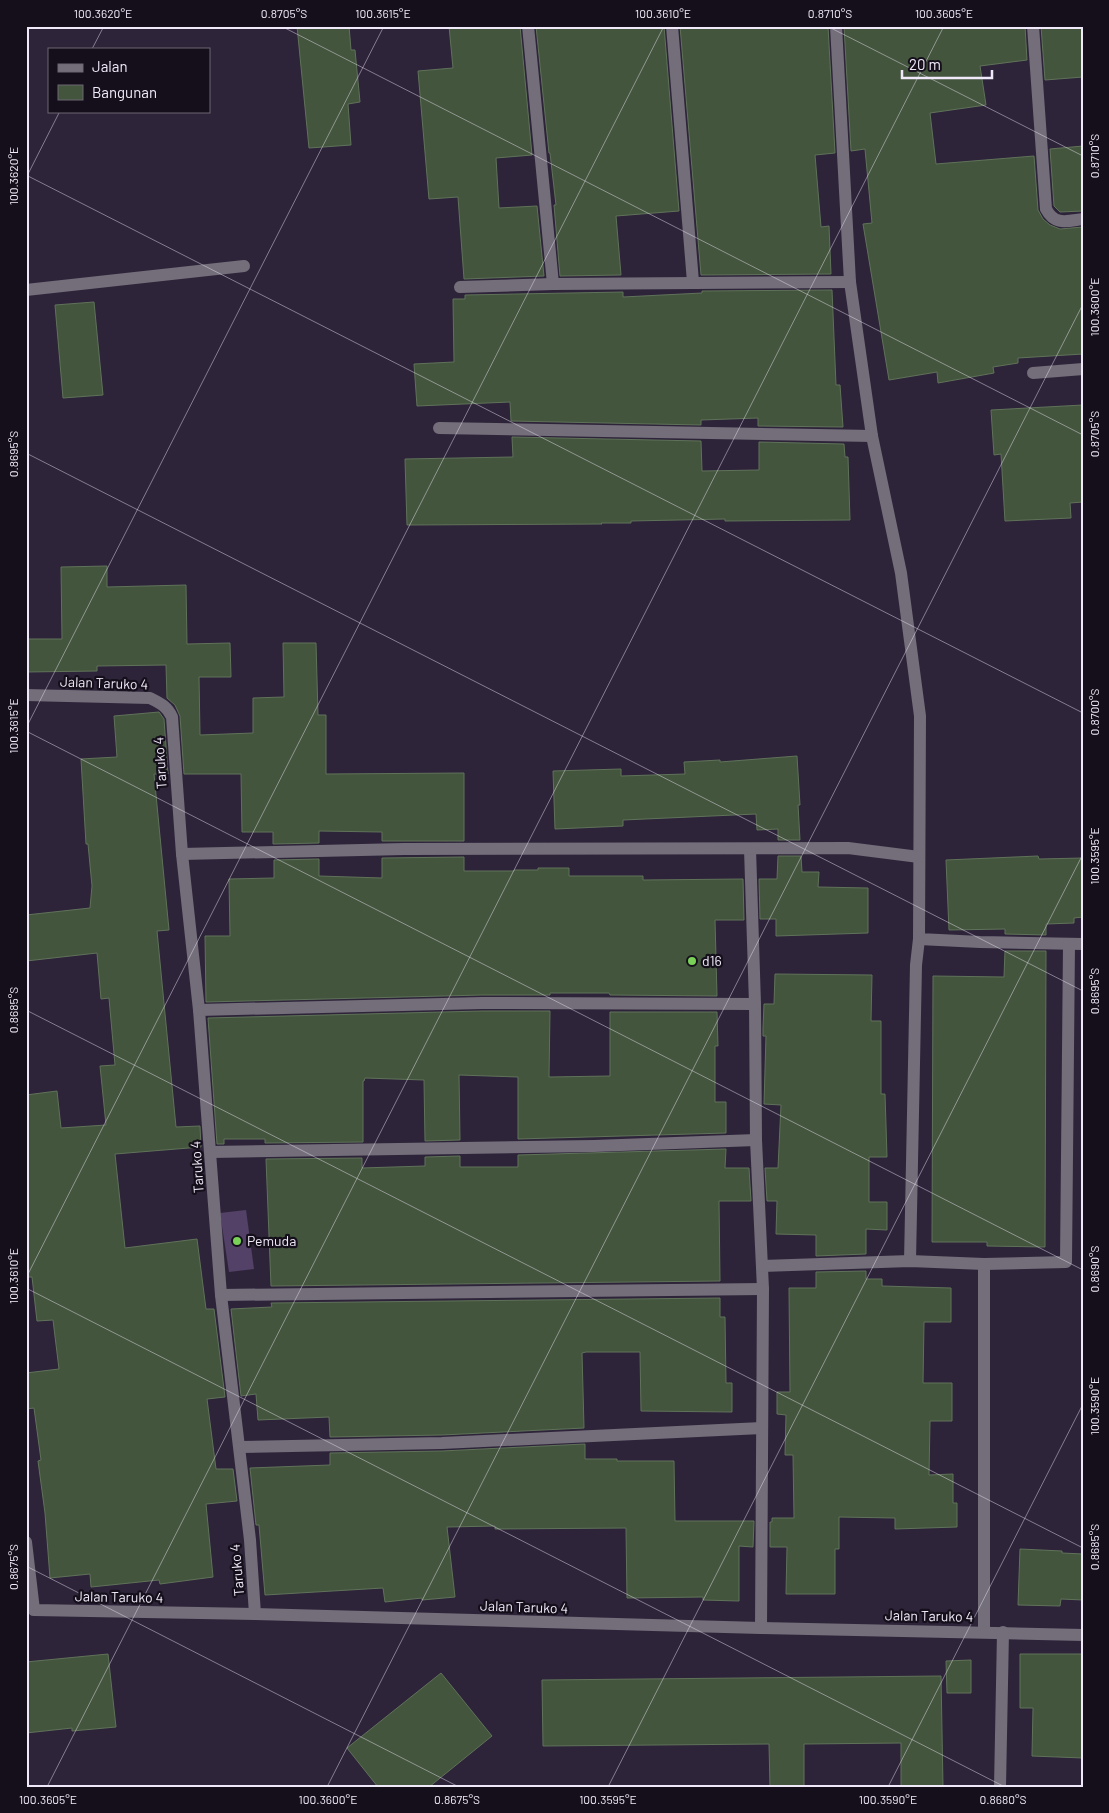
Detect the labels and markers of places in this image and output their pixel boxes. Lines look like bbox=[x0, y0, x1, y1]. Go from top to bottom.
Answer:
place label: d16 bbox=[702, 952, 722, 969]
marker: d16 bbox=[686, 955, 698, 967]
place label: Pemuda bbox=[247, 1232, 296, 1249]
marker: Pemuda bbox=[231, 1235, 243, 1247]

